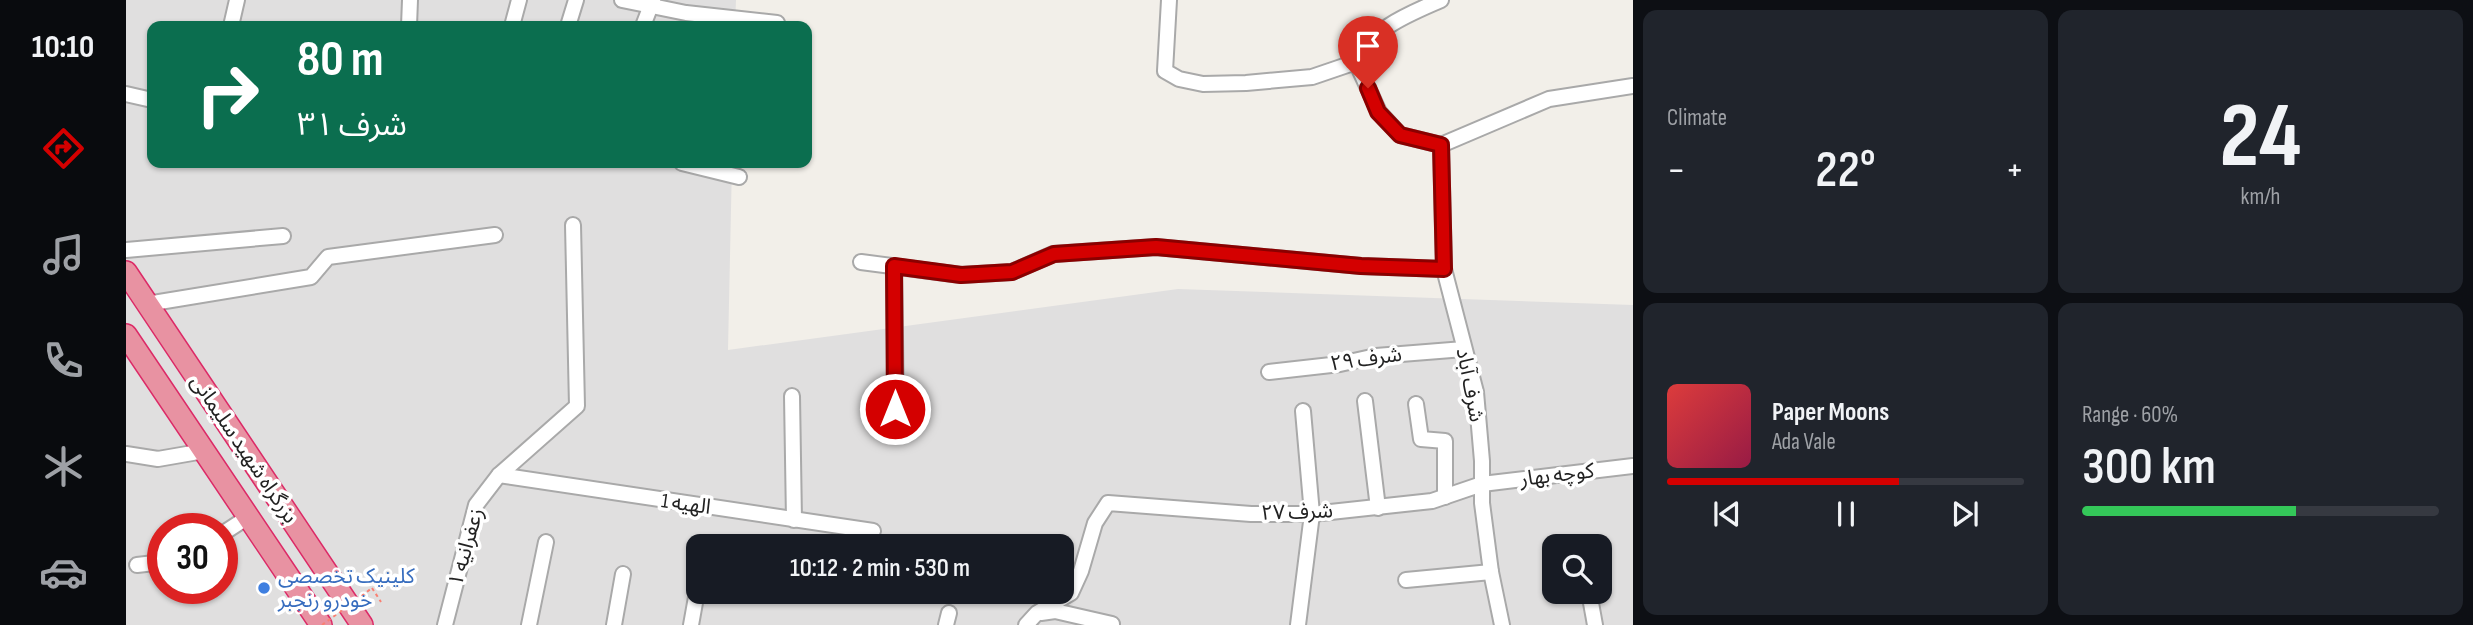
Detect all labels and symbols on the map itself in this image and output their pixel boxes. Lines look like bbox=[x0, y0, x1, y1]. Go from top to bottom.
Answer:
pin bbox=[1338, 16, 1398, 88]
street label: شرف ۲۹ bbox=[1329, 342, 1403, 376]
street label: شرف آباد bbox=[1451, 346, 1489, 424]
street label: بزرگراه شهید سلیمانی bbox=[185, 370, 303, 528]
position arrow bbox=[858, 372, 932, 446]
street label: کوچه بهار bbox=[1517, 458, 1596, 492]
street label: الهیه 1 bbox=[660, 488, 712, 520]
street label: شرف ۲۷ bbox=[1260, 498, 1334, 526]
street label: زعفرانیه ۱ bbox=[443, 505, 489, 589]
speed limit sign: 30 bbox=[147, 513, 238, 604]
place label: کلینیک تخصصی خودرو رنجبر bbox=[277, 564, 415, 613]
marker: کلینیک تخصصی خودرو رنجبر bbox=[256, 580, 272, 596]

